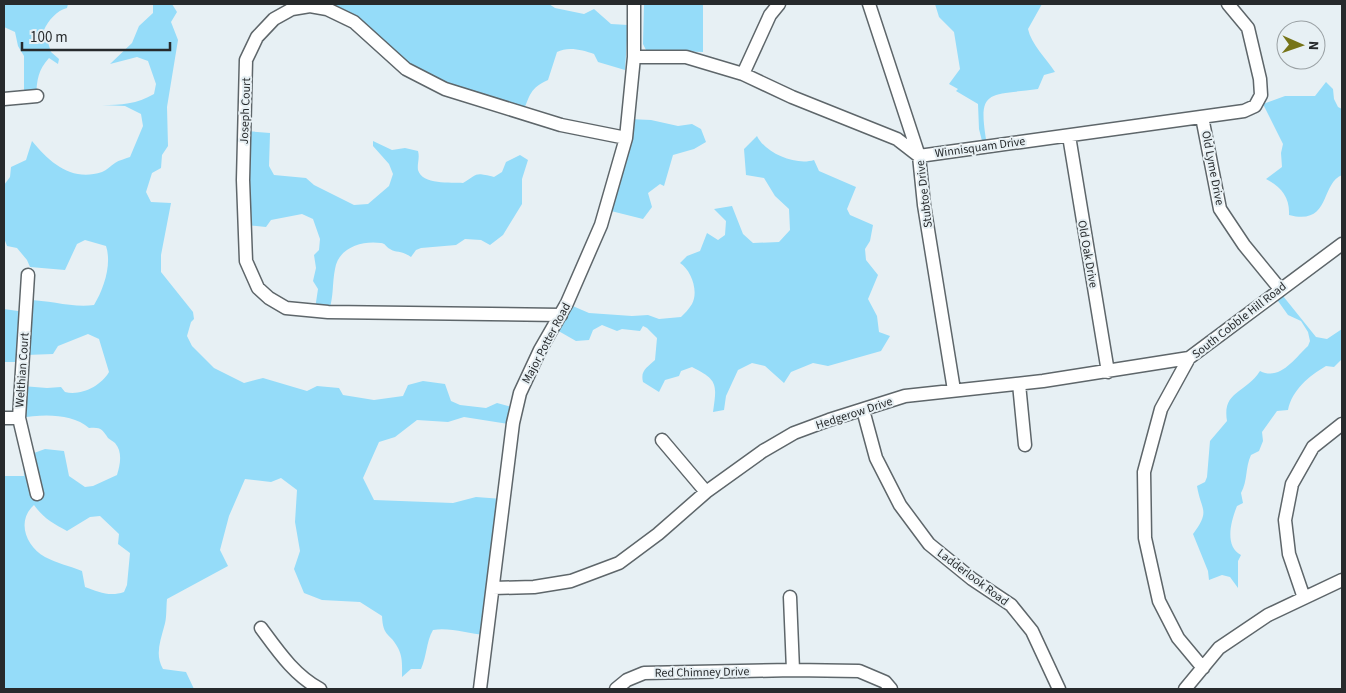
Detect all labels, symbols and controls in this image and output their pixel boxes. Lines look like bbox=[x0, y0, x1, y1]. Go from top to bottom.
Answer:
scale bar bbox=[22, 20, 170, 52]
north arrow bbox=[1276, 20, 1326, 70]
text: 100 m bbox=[30, 27, 68, 48]
text: N bbox=[1303, 40, 1323, 50]
street label: Joseph Court bbox=[236, 77, 255, 145]
street label: Old Lyme Drive bbox=[1197, 129, 1228, 207]
street label: Winnisquam Drive bbox=[934, 133, 1026, 162]
street label: Stubtoe Drive bbox=[912, 159, 937, 229]
street label: Old Oak Drive bbox=[1073, 219, 1102, 289]
street label: South Cobble Hill Road bbox=[1189, 278, 1290, 363]
street label: Major Potter Road bbox=[518, 300, 575, 387]
street label: Welthian Court bbox=[11, 332, 34, 408]
street label: Hedgerow Drive bbox=[814, 393, 895, 434]
street label: Ladderlook Road bbox=[933, 545, 1012, 610]
street label: Red Chimney Drive bbox=[655, 663, 749, 682]

